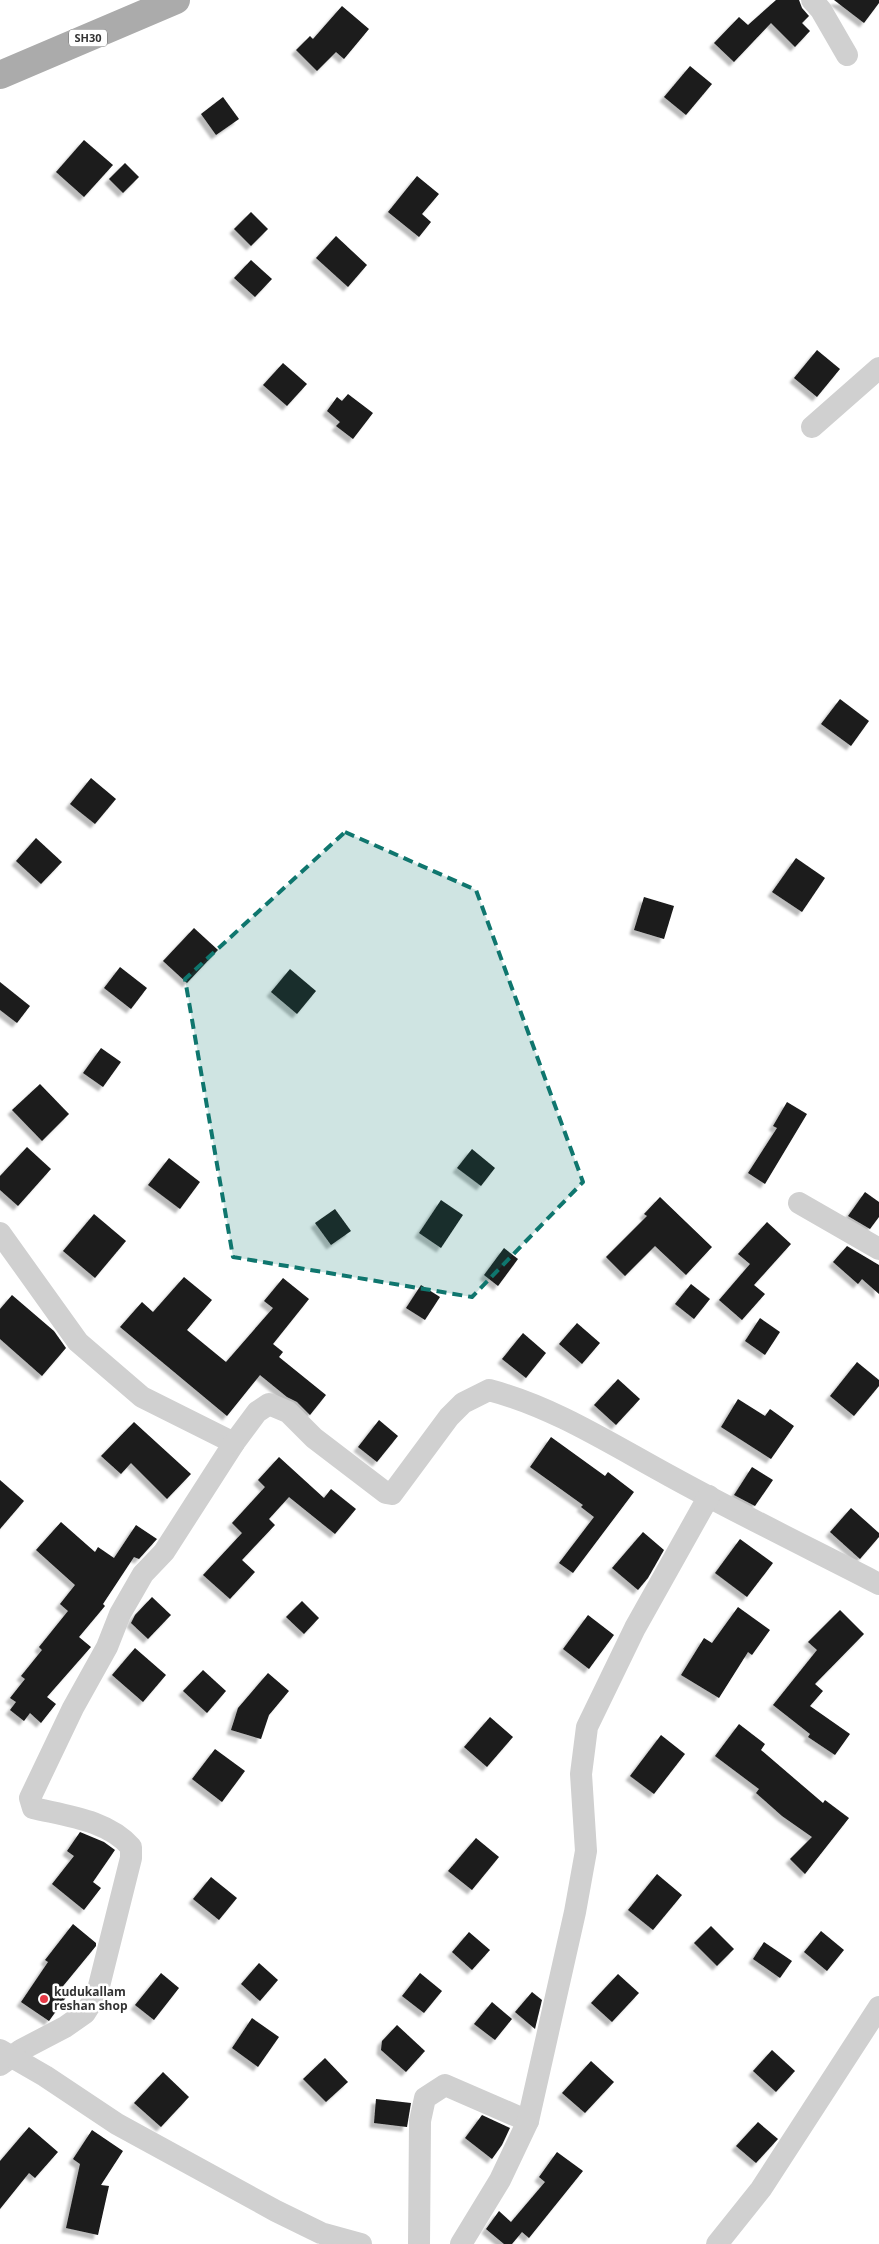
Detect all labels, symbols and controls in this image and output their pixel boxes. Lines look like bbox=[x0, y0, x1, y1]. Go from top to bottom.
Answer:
road number: SH30 bbox=[69, 29, 107, 46]
place label: kudukallam reshan shop bbox=[54, 1983, 128, 2014]
marker: kudukallam reshan shop bbox=[38, 1993, 50, 2005]

